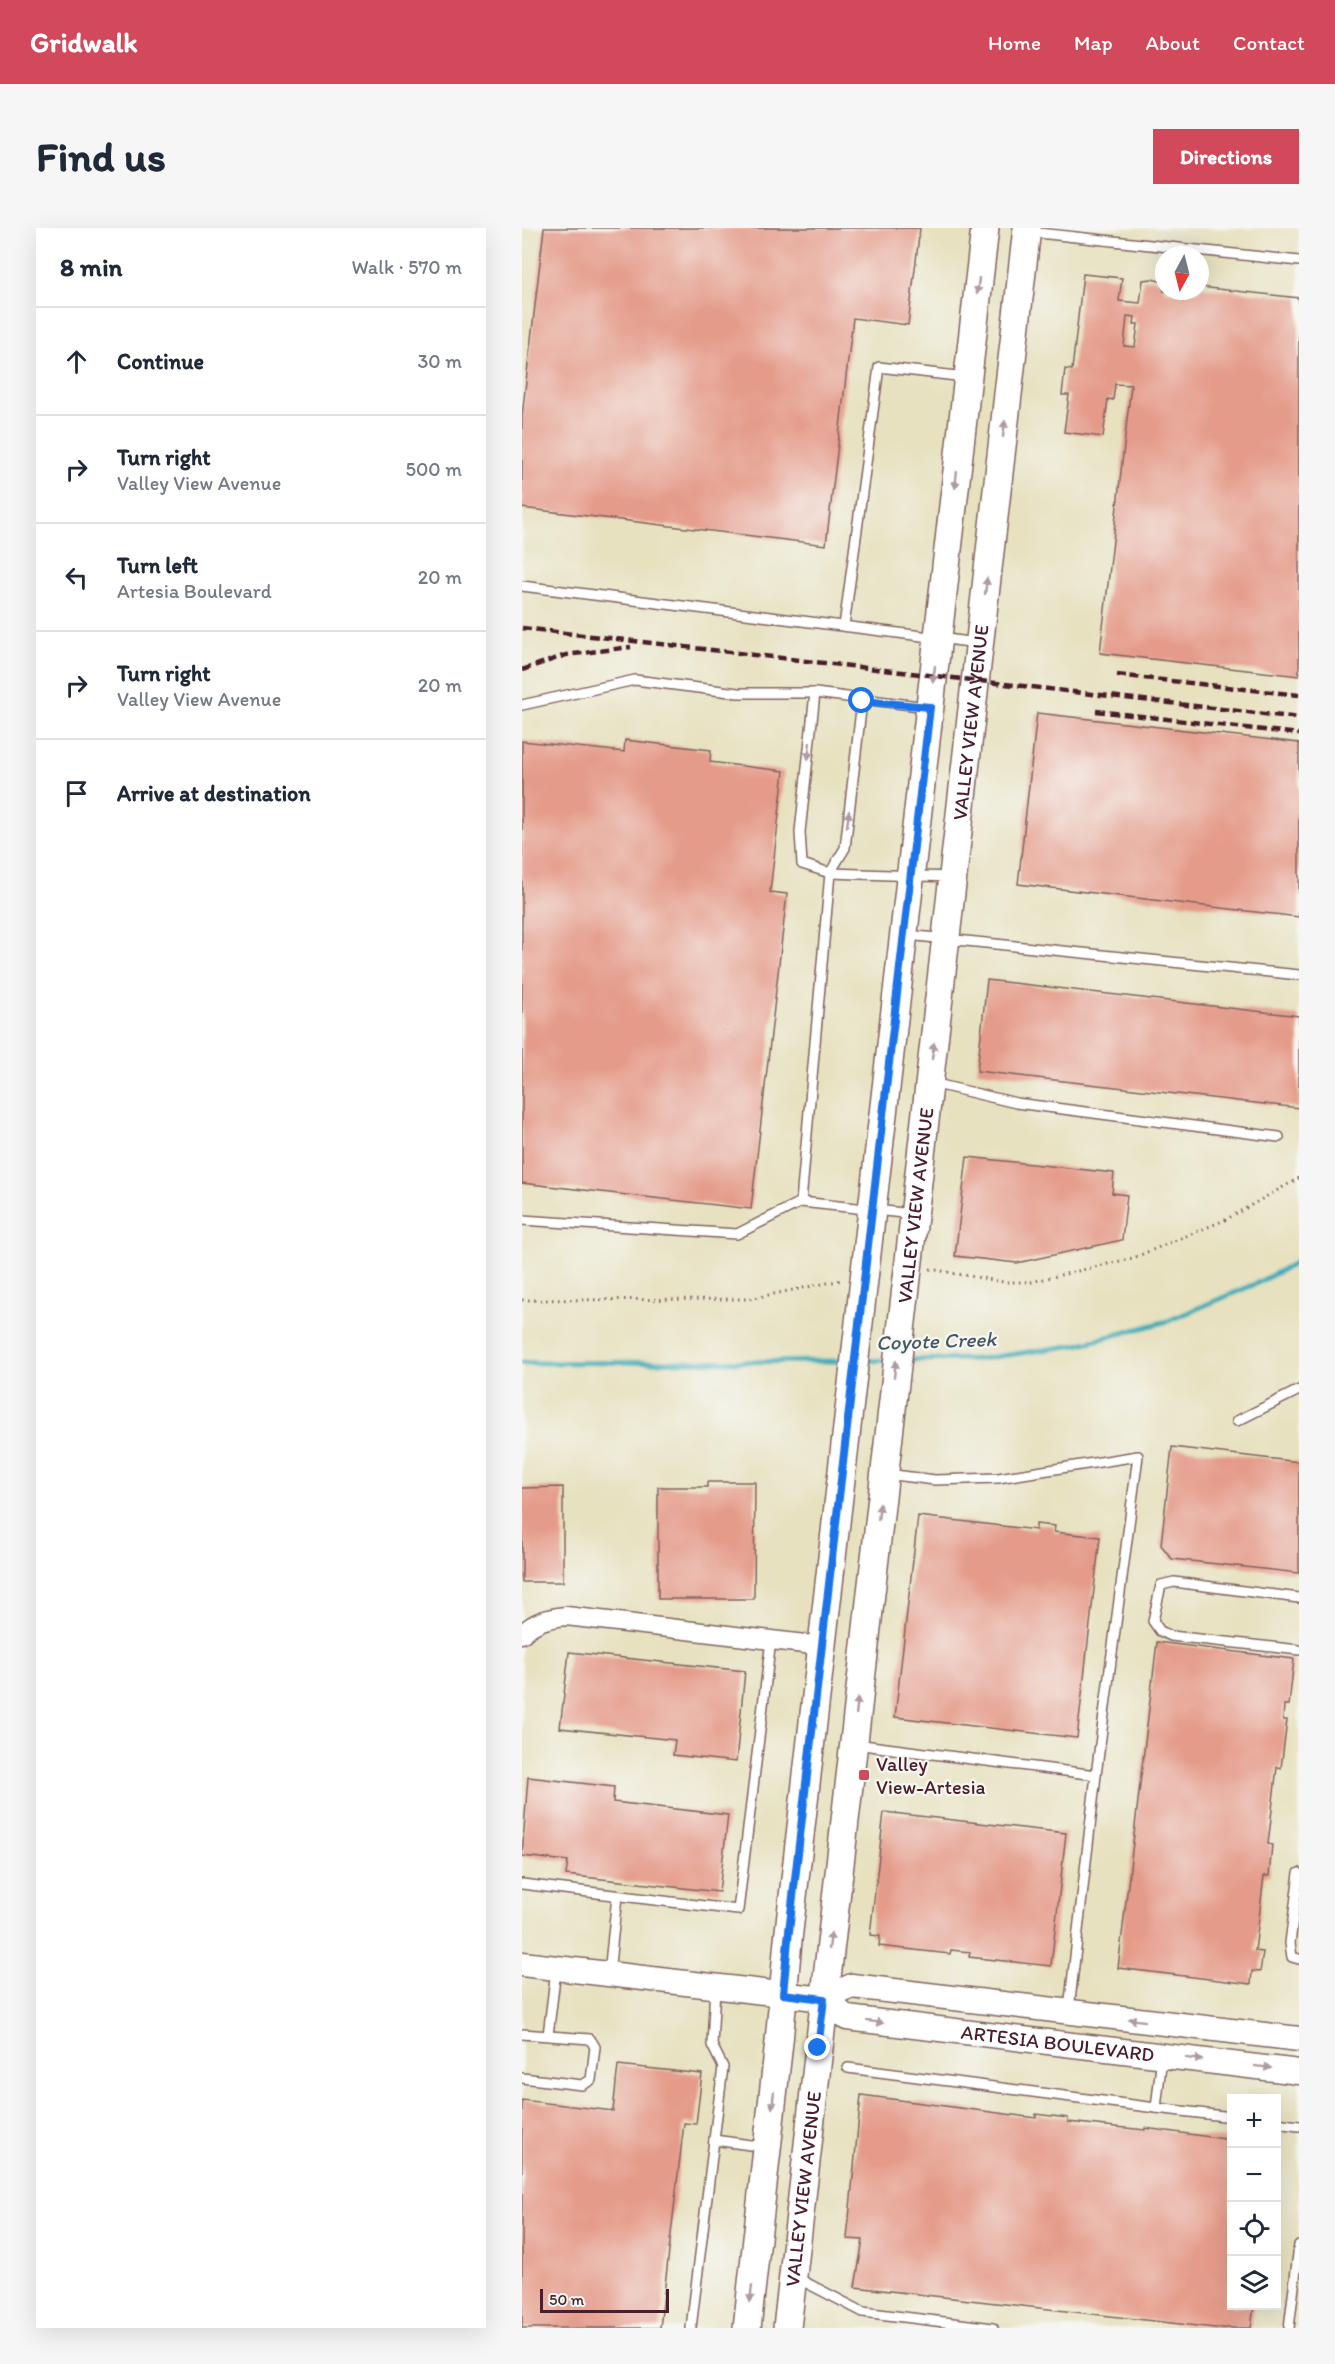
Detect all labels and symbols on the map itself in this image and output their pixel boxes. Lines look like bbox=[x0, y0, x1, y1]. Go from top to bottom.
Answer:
north arrow bbox=[1155, 246, 1209, 300]
one-way arrow bbox=[973, 277, 983, 296]
one-way arrow bbox=[999, 420, 1009, 439]
one-way arrow bbox=[951, 470, 961, 489]
one-way arrow bbox=[981, 577, 991, 596]
street label: VALLEY VIEW AVENUE bbox=[947, 623, 994, 822]
one-way arrow bbox=[929, 664, 939, 683]
route start bbox=[848, 687, 874, 713]
one-way arrow bbox=[804, 742, 814, 761]
one-way arrow bbox=[844, 809, 853, 828]
one-way arrow bbox=[928, 1042, 938, 1061]
street label: VALLEY VIEW AVENUE bbox=[892, 1106, 938, 1305]
water label: Coyote Creek bbox=[875, 1326, 998, 1355]
one-way arrow bbox=[890, 1360, 900, 1379]
one-way arrow bbox=[874, 1502, 884, 1521]
one-way arrow bbox=[852, 1696, 862, 1715]
place label: Valley View-Artesia bbox=[876, 1752, 986, 1799]
marker: Valley View-Artesia bbox=[857, 1768, 871, 1782]
one-way arrow bbox=[826, 1932, 835, 1951]
one-way arrow bbox=[1127, 2015, 1146, 2025]
one-way arrow bbox=[866, 2017, 885, 2026]
street label: ARTESIA BOULEVARD bbox=[960, 2020, 1156, 2067]
route end bbox=[804, 2034, 830, 2060]
one-way arrow bbox=[1185, 2054, 1204, 2064]
one-way arrow bbox=[1254, 2062, 1273, 2072]
street label: VALLEY VIEW AVENUE bbox=[780, 2090, 826, 2288]
one-way arrow bbox=[768, 2091, 778, 2110]
one-way arrow bbox=[746, 2284, 756, 2303]
scale bar bbox=[540, 2286, 669, 2314]

